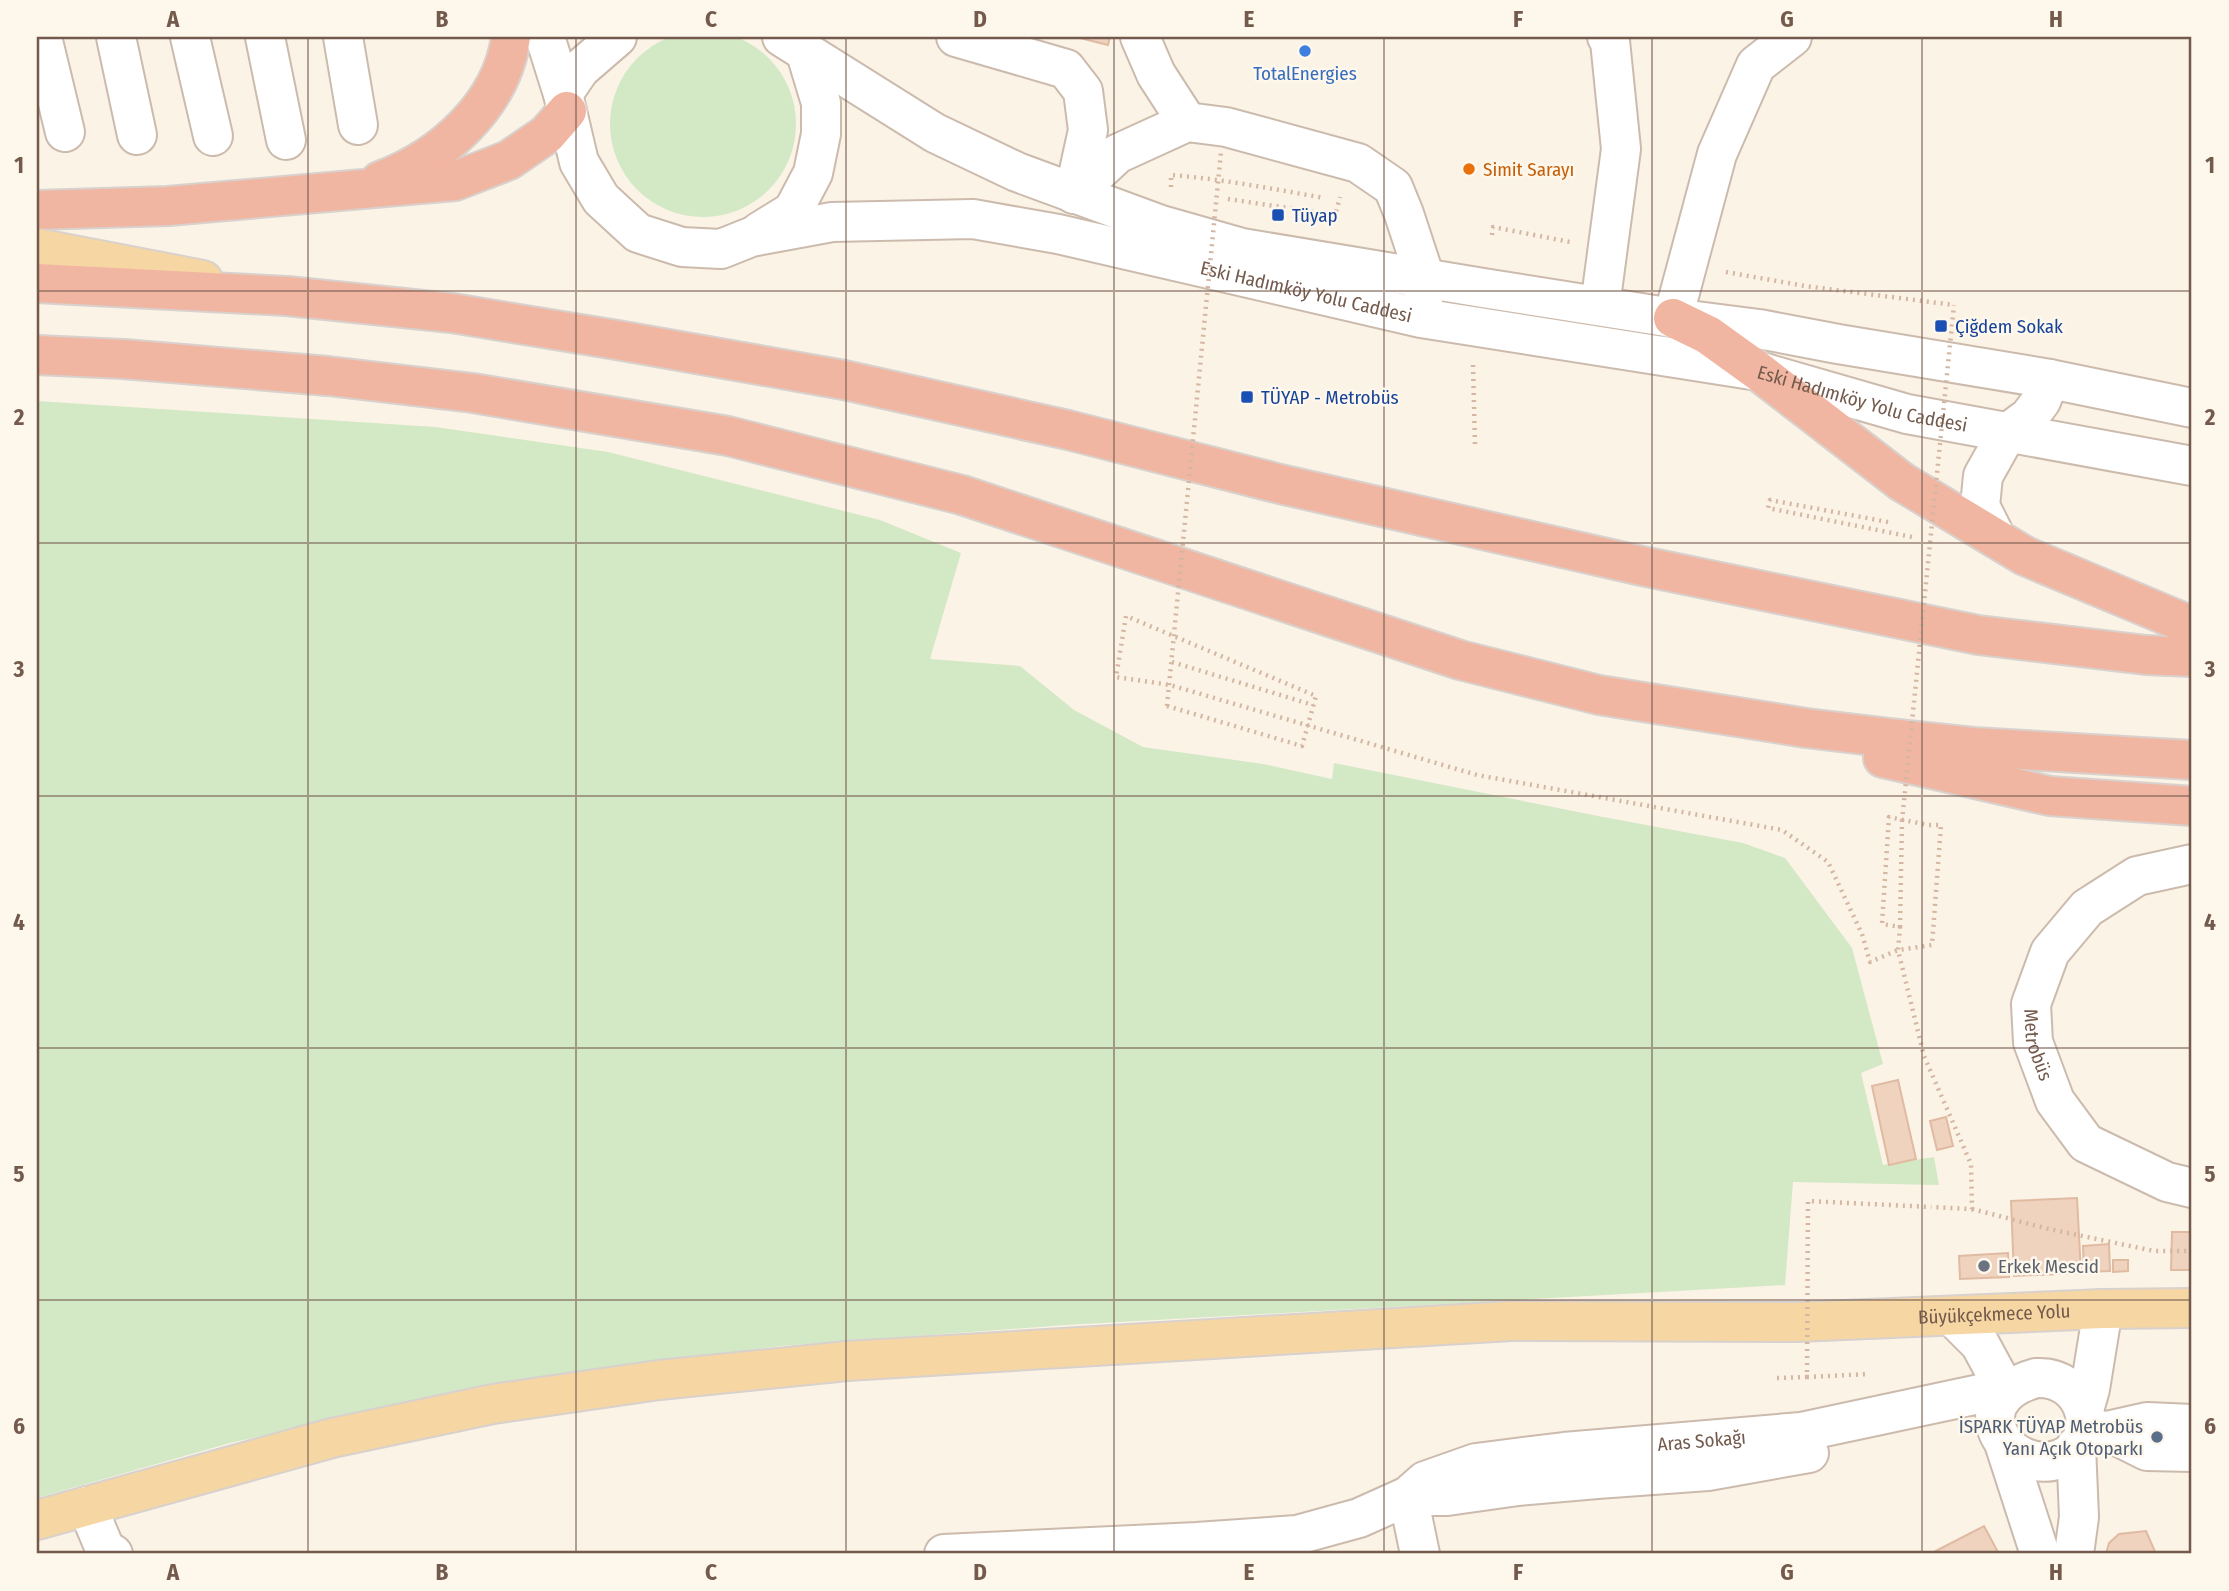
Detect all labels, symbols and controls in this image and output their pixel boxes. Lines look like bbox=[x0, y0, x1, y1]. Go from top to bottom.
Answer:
text: A bbox=[166, 5, 180, 33]
text: B bbox=[436, 5, 449, 33]
text: C bbox=[705, 5, 717, 33]
text: D bbox=[973, 5, 987, 33]
text: E bbox=[1244, 5, 1255, 33]
text: F bbox=[1513, 5, 1523, 33]
text: G bbox=[1780, 5, 1794, 33]
text: H bbox=[2049, 5, 2063, 33]
marker: TotalEnergies bbox=[1297, 43, 1313, 59]
place label: TotalEnergies bbox=[1253, 62, 1357, 85]
text: 1 bbox=[14, 151, 24, 179]
text: 1 bbox=[2205, 151, 2215, 179]
place label: Simit Sarayı bbox=[1483, 158, 1574, 181]
marker: Simit Sarayı bbox=[1461, 161, 1477, 177]
place label: Tüyap bbox=[1292, 204, 1338, 227]
marker: Tüyap bbox=[1270, 207, 1286, 223]
street label: Eski Hadımköy Yolu Caddesi bbox=[1198, 256, 1414, 328]
place label: Çiğdem Sokak bbox=[1955, 315, 2063, 338]
marker: Çiğdem Sokak bbox=[1933, 318, 1949, 334]
street label: Eski Hadımköy Yolu Caddesi bbox=[1755, 360, 1969, 437]
place label: TÜYAP - Metrobüs bbox=[1261, 386, 1399, 409]
marker: TÜYAP - Metrobüs bbox=[1239, 389, 1255, 405]
text: 2 bbox=[13, 403, 25, 431]
text: 2 bbox=[2204, 403, 2216, 431]
text: 3 bbox=[13, 655, 25, 683]
text: 3 bbox=[2204, 655, 2216, 683]
text: 4 bbox=[13, 908, 25, 936]
text: 4 bbox=[2204, 908, 2216, 936]
street label: Metrobüs bbox=[2019, 1008, 2057, 1084]
text: 5 bbox=[13, 1160, 25, 1188]
text: 5 bbox=[2204, 1160, 2216, 1188]
place label: Erkek Mescid bbox=[1998, 1255, 2099, 1278]
marker: Erkek Mescid bbox=[1976, 1258, 1992, 1274]
street label: Büyükçekmece Yolu bbox=[1918, 1299, 2071, 1329]
text: 6 bbox=[13, 1412, 25, 1440]
text: 6 bbox=[2204, 1412, 2216, 1440]
place label: İSPARK TÜYAP Metrobüs Yanı Açık Otoparkı bbox=[1959, 1415, 2143, 1460]
street label: Aras Sokağı bbox=[1656, 1426, 1747, 1456]
marker: İSPARK TÜYAP Metrobüs Yanı Açık Otoparkı bbox=[2149, 1429, 2165, 1445]
text: A bbox=[166, 1558, 180, 1586]
text: B bbox=[436, 1558, 449, 1586]
text: C bbox=[705, 1558, 717, 1586]
text: D bbox=[973, 1558, 987, 1586]
text: E bbox=[1244, 1558, 1255, 1586]
text: F bbox=[1513, 1558, 1523, 1586]
text: G bbox=[1780, 1558, 1794, 1586]
text: H bbox=[2049, 1558, 2063, 1586]

